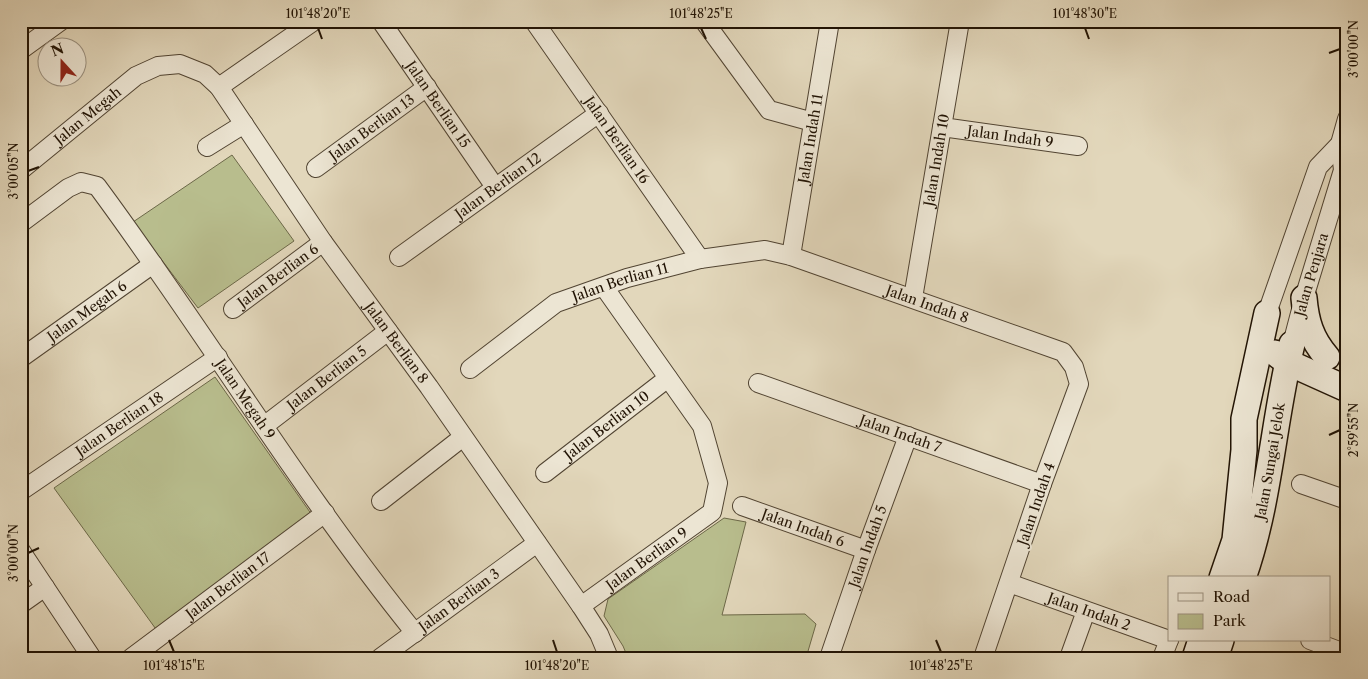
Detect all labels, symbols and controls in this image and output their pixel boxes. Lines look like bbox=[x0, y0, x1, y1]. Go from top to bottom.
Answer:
text: 101°48'20"E bbox=[286, 6, 350, 21]
text: 101°48'25"E bbox=[669, 6, 733, 21]
text: 101°48'30"E bbox=[1053, 6, 1117, 21]
text: 3°00'00"N bbox=[1346, 20, 1361, 78]
north arrow bbox=[38, 38, 88, 88]
text: N bbox=[48, 39, 66, 60]
street label: Jalan Berlian 15 bbox=[401, 56, 474, 151]
street label: Jalan Megah bbox=[49, 83, 125, 150]
street label: Jalan Berlian 13 bbox=[324, 90, 418, 166]
street label: Jalan Berlian 16 bbox=[579, 91, 654, 187]
street label: Jalan Indah 11 bbox=[794, 92, 827, 187]
street label: Jalan Indah 10 bbox=[919, 112, 953, 210]
street label: Jalan Indah 9 bbox=[964, 121, 1055, 151]
text: 3°00'05"N bbox=[6, 142, 21, 199]
street label: Jalan Berlian 12 bbox=[450, 149, 545, 224]
street label: Jalan Penjara bbox=[1290, 230, 1332, 320]
street label: Jalan Berlian 6 bbox=[232, 240, 322, 313]
street label: Jalan Berlian 11 bbox=[568, 259, 670, 306]
street label: Jalan Megah 6 bbox=[42, 277, 130, 347]
street label: Jalan Indah 8 bbox=[881, 280, 971, 327]
street label: Jalan Berlian 8 bbox=[360, 297, 432, 387]
street label: Jalan Berlian 5 bbox=[282, 342, 370, 415]
street label: Jalan Megah 9 bbox=[211, 354, 279, 443]
street label: Jalan Berlian 10 bbox=[559, 387, 653, 465]
street label: Jalan Berlian 18 bbox=[70, 388, 167, 461]
street label: Jalan Sungai Jelok bbox=[1250, 401, 1289, 523]
text: 2°59'55"N bbox=[1346, 403, 1361, 457]
street label: Jalan Indah 7 bbox=[855, 410, 944, 456]
street label: Jalan Indah 4 bbox=[1013, 460, 1059, 550]
street label: Jalan Indah 5 bbox=[844, 503, 891, 592]
street label: Jalan Indah 6 bbox=[757, 504, 847, 551]
street label: Jalan Berlian 9 bbox=[601, 523, 691, 595]
text: 3°00'00"N bbox=[6, 524, 21, 582]
street label: Jalan Berlian 17 bbox=[181, 548, 274, 624]
street label: Jalan Berlian 3 bbox=[413, 565, 503, 637]
legend bbox=[1168, 576, 1330, 642]
text: Road bbox=[1213, 587, 1250, 606]
street label: Jalan Indah 2 bbox=[1043, 588, 1133, 635]
text: Park bbox=[1213, 611, 1247, 630]
text: 101°48'15"E bbox=[143, 658, 205, 673]
text: 101°48'20"E bbox=[525, 658, 589, 673]
text: 101°48'25"E bbox=[909, 658, 973, 673]

